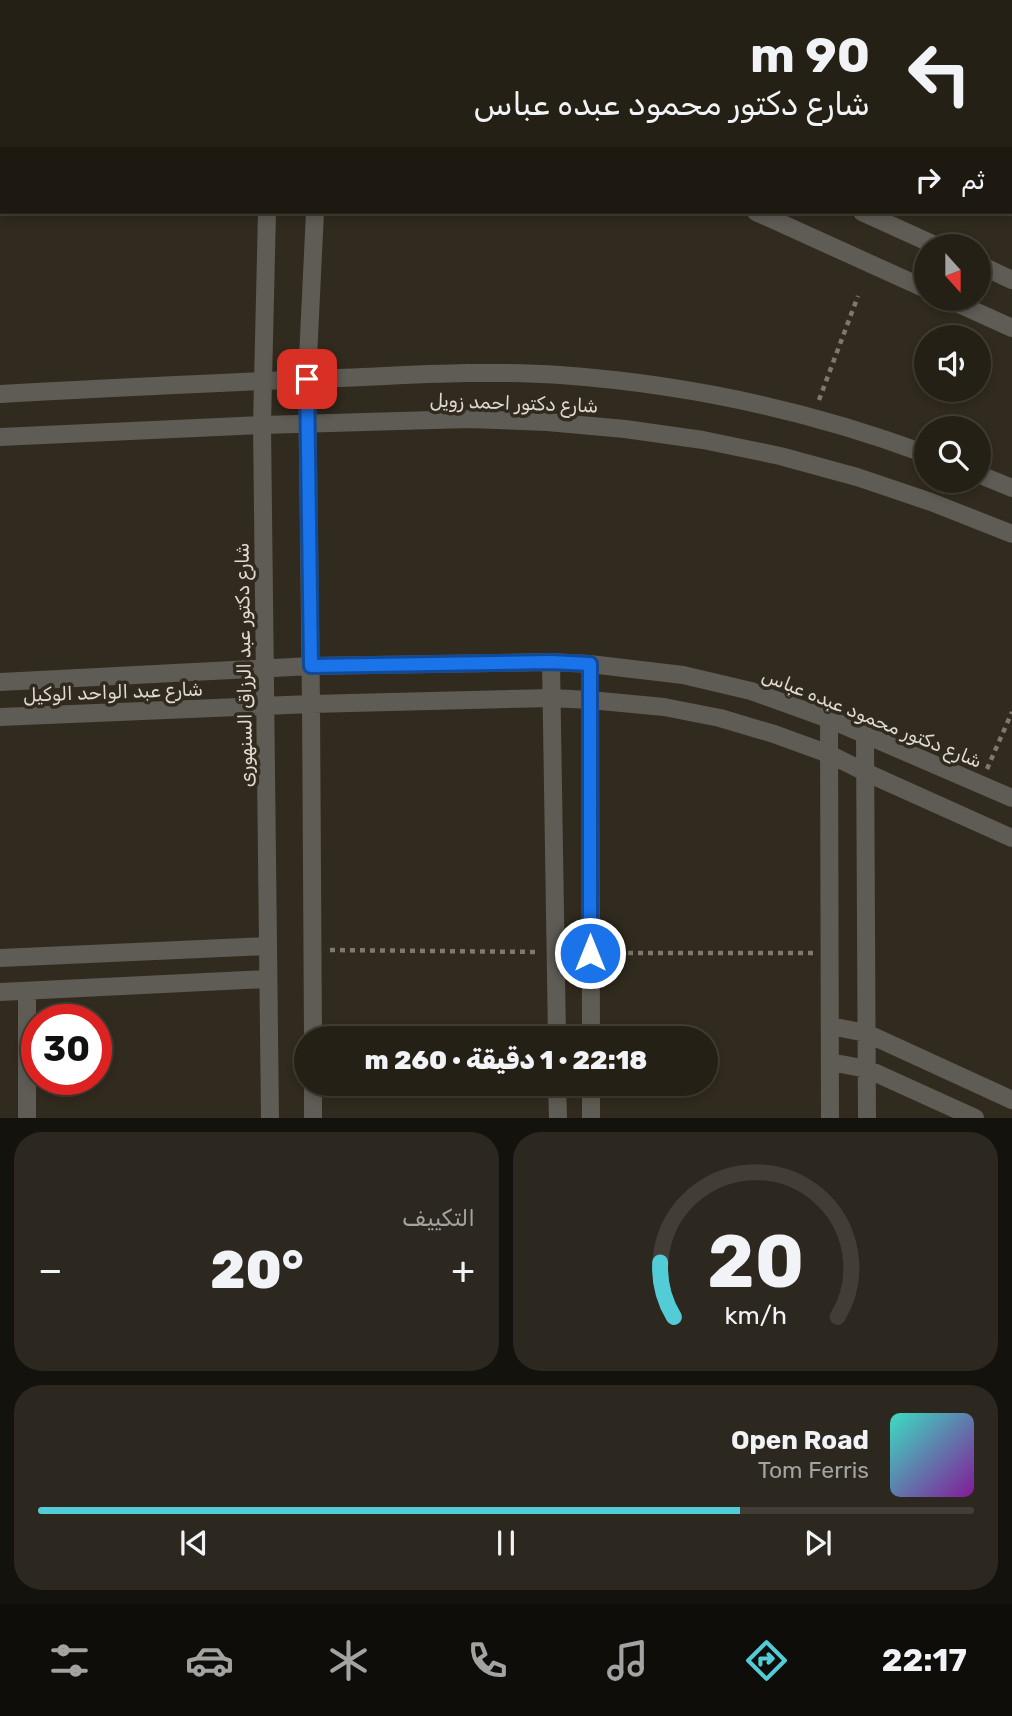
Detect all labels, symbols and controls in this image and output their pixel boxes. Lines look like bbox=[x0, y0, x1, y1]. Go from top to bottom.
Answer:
text: 90 m bbox=[750, 26, 870, 84]
icon: left bbox=[894, 28, 985, 119]
text: شارع دكتور محمود عبده عباس bbox=[474, 85, 870, 123]
icon: right bbox=[909, 161, 947, 199]
text: ثم bbox=[961, 165, 985, 196]
north arrow bbox=[914, 234, 990, 312]
map controls bbox=[914, 234, 991, 493]
button: sound bbox=[914, 325, 991, 402]
pin bbox=[277, 349, 337, 409]
icon: arrive bbox=[288, 360, 326, 398]
street label: شارع دكتور احمد زويل bbox=[429, 389, 599, 419]
button: search bbox=[914, 416, 991, 493]
street label: شارع دكتور عبد الرزاق السنهورى bbox=[230, 542, 260, 788]
street label: شارع دكتور محمود عبده عباس bbox=[758, 663, 985, 775]
street label: شارع عبد الواحد الوكيل bbox=[23, 677, 203, 709]
position arrow bbox=[553, 916, 627, 990]
speed limit sign: 30 bbox=[21, 1004, 112, 1095]
text: 22:18 · 1 دقيقة · 260 m bbox=[365, 1045, 647, 1076]
text: التكييف bbox=[402, 1204, 475, 1232]
text: 20 bbox=[707, 1220, 804, 1306]
text: 20° bbox=[210, 1239, 304, 1301]
text: − bbox=[38, 1247, 63, 1293]
text: + bbox=[451, 1247, 475, 1293]
text: km/h bbox=[724, 1301, 787, 1330]
text: Open Road bbox=[731, 1425, 869, 1456]
text: Tom Ferris bbox=[758, 1456, 869, 1484]
icon: previous bbox=[175, 1524, 213, 1562]
icon: pause bbox=[487, 1524, 525, 1562]
icon: next bbox=[799, 1524, 837, 1562]
icon: filters bbox=[45, 1636, 94, 1685]
icon: car bbox=[185, 1636, 234, 1685]
icon: climate bbox=[324, 1636, 373, 1685]
icon: phone bbox=[463, 1636, 512, 1685]
icon: music bbox=[603, 1636, 652, 1685]
icon: directions bbox=[742, 1636, 791, 1685]
text: 22:17 bbox=[882, 1641, 967, 1679]

